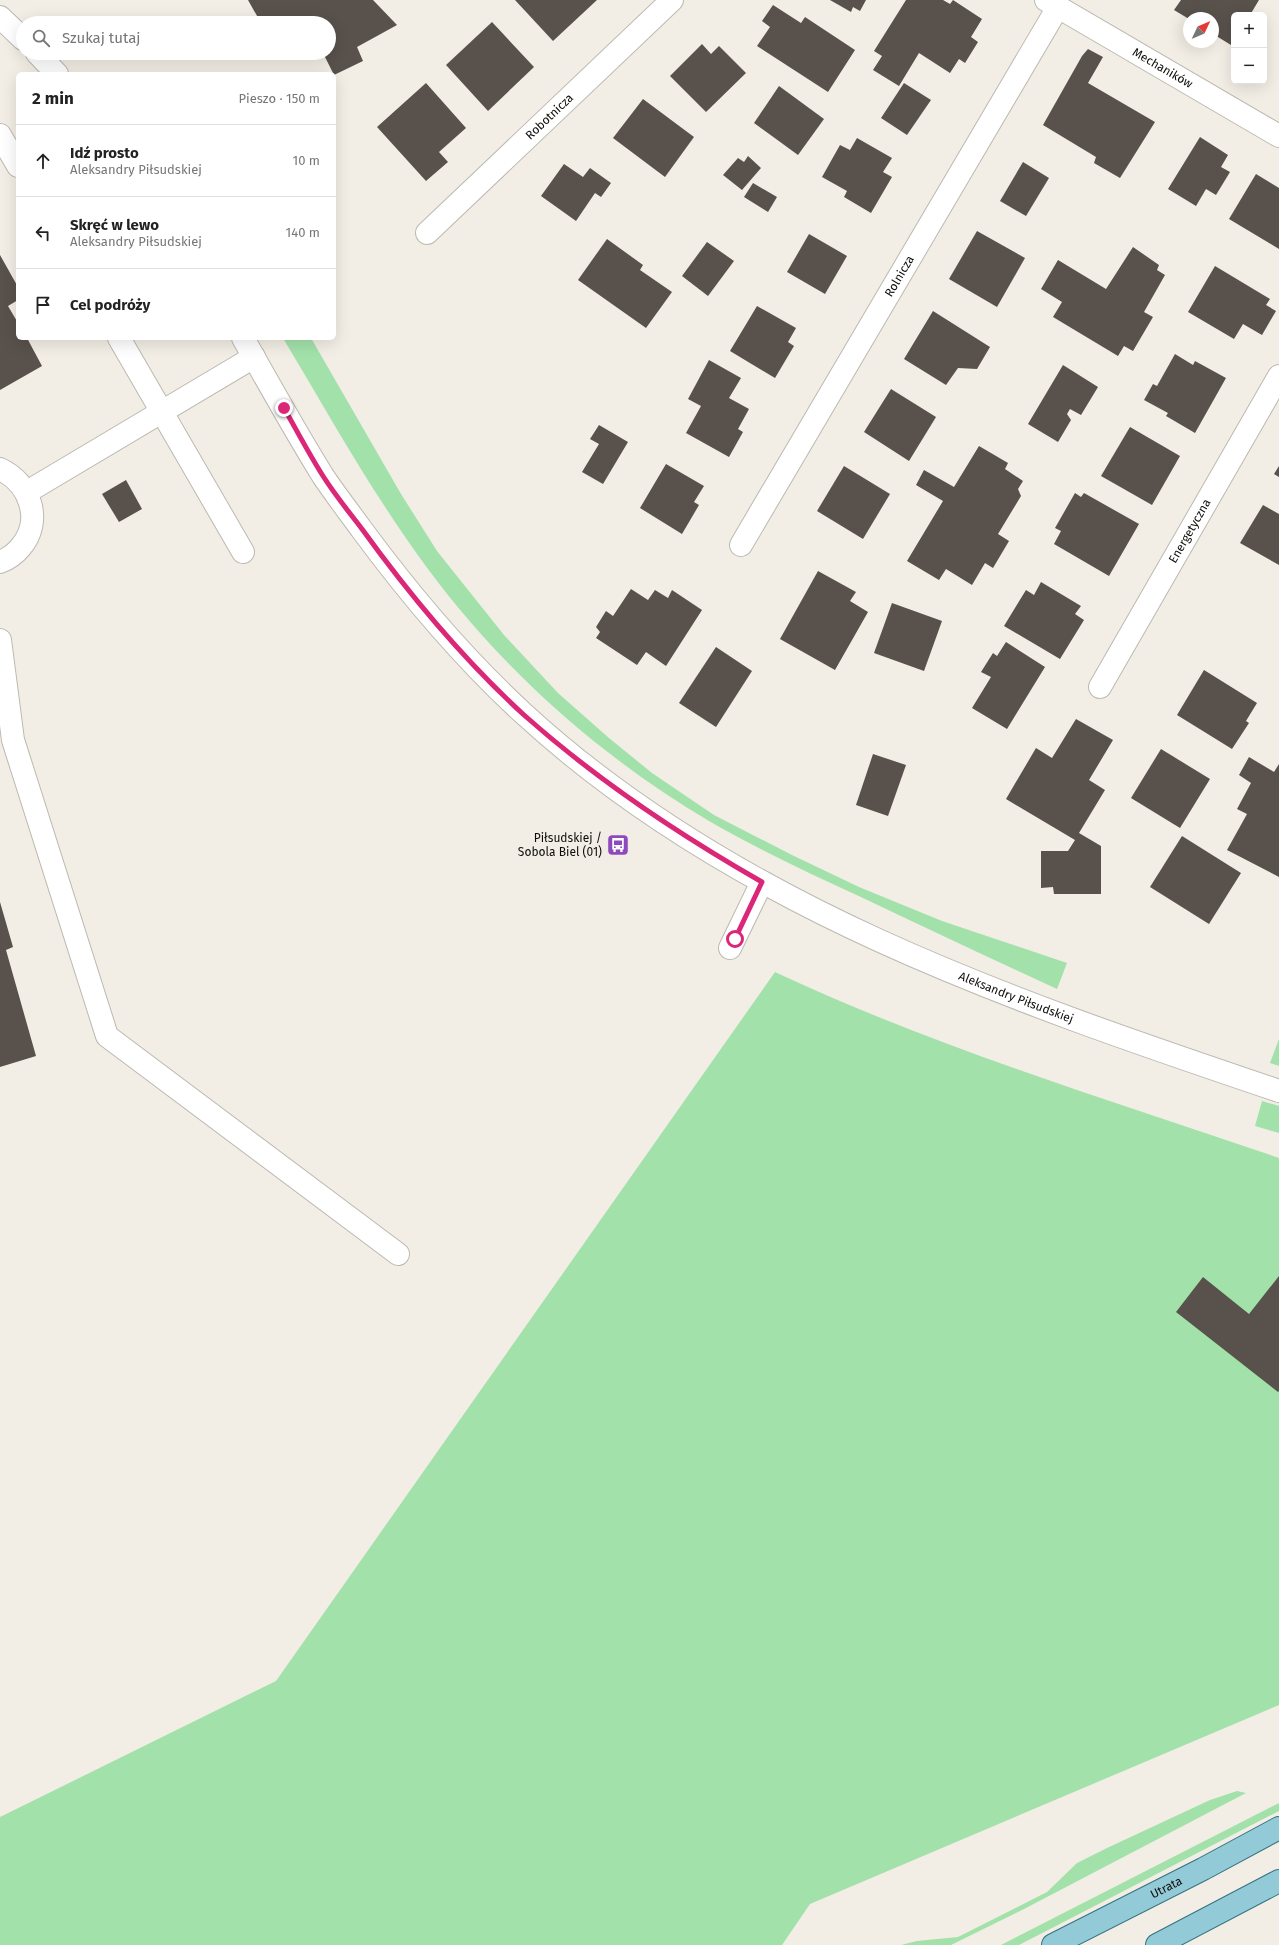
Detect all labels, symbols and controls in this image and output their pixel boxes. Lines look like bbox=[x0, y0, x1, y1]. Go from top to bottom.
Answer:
north arrow bbox=[1183, 12, 1219, 48]
map controls bbox=[1231, 12, 1267, 84]
button: + bbox=[1231, 12, 1267, 48]
search box bbox=[16, 16, 336, 60]
icon: search bbox=[30, 27, 52, 49]
text: Szukaj tutaj bbox=[62, 29, 140, 47]
street label: Mechaników bbox=[1130, 45, 1196, 91]
button: − bbox=[1231, 48, 1267, 84]
text: 2 min bbox=[32, 88, 74, 109]
text: Pieszo · 150 m bbox=[238, 91, 320, 106]
street label: Robotnicza bbox=[523, 91, 576, 142]
text: Idź prosto bbox=[70, 144, 139, 162]
icon: ahead bbox=[32, 150, 54, 172]
text: 10 m bbox=[293, 153, 320, 168]
text: Aleksandry Piłsudskiej bbox=[70, 162, 202, 177]
text: Skręć w lewo bbox=[70, 216, 159, 234]
icon: left bbox=[32, 222, 54, 244]
text: 140 m bbox=[286, 225, 320, 240]
text: Aleksandry Piłsudskiej bbox=[70, 234, 202, 249]
street label: Rolnicza bbox=[882, 253, 917, 299]
icon: arrive bbox=[32, 294, 54, 316]
text: Cel podróży bbox=[70, 296, 150, 314]
route end bbox=[275, 399, 293, 417]
street label: Energetyczna bbox=[1166, 496, 1214, 566]
place label: Piłsudskiej / Sobola Biel (01) bbox=[518, 831, 602, 859]
bus stop icon: Piłsudskiej / Sobola Biel (01) bbox=[605, 832, 631, 858]
route start bbox=[726, 930, 744, 948]
street label: Aleksandry Piłsudskiej bbox=[957, 969, 1075, 1026]
street label: Utrata bbox=[1148, 1874, 1185, 1901]

